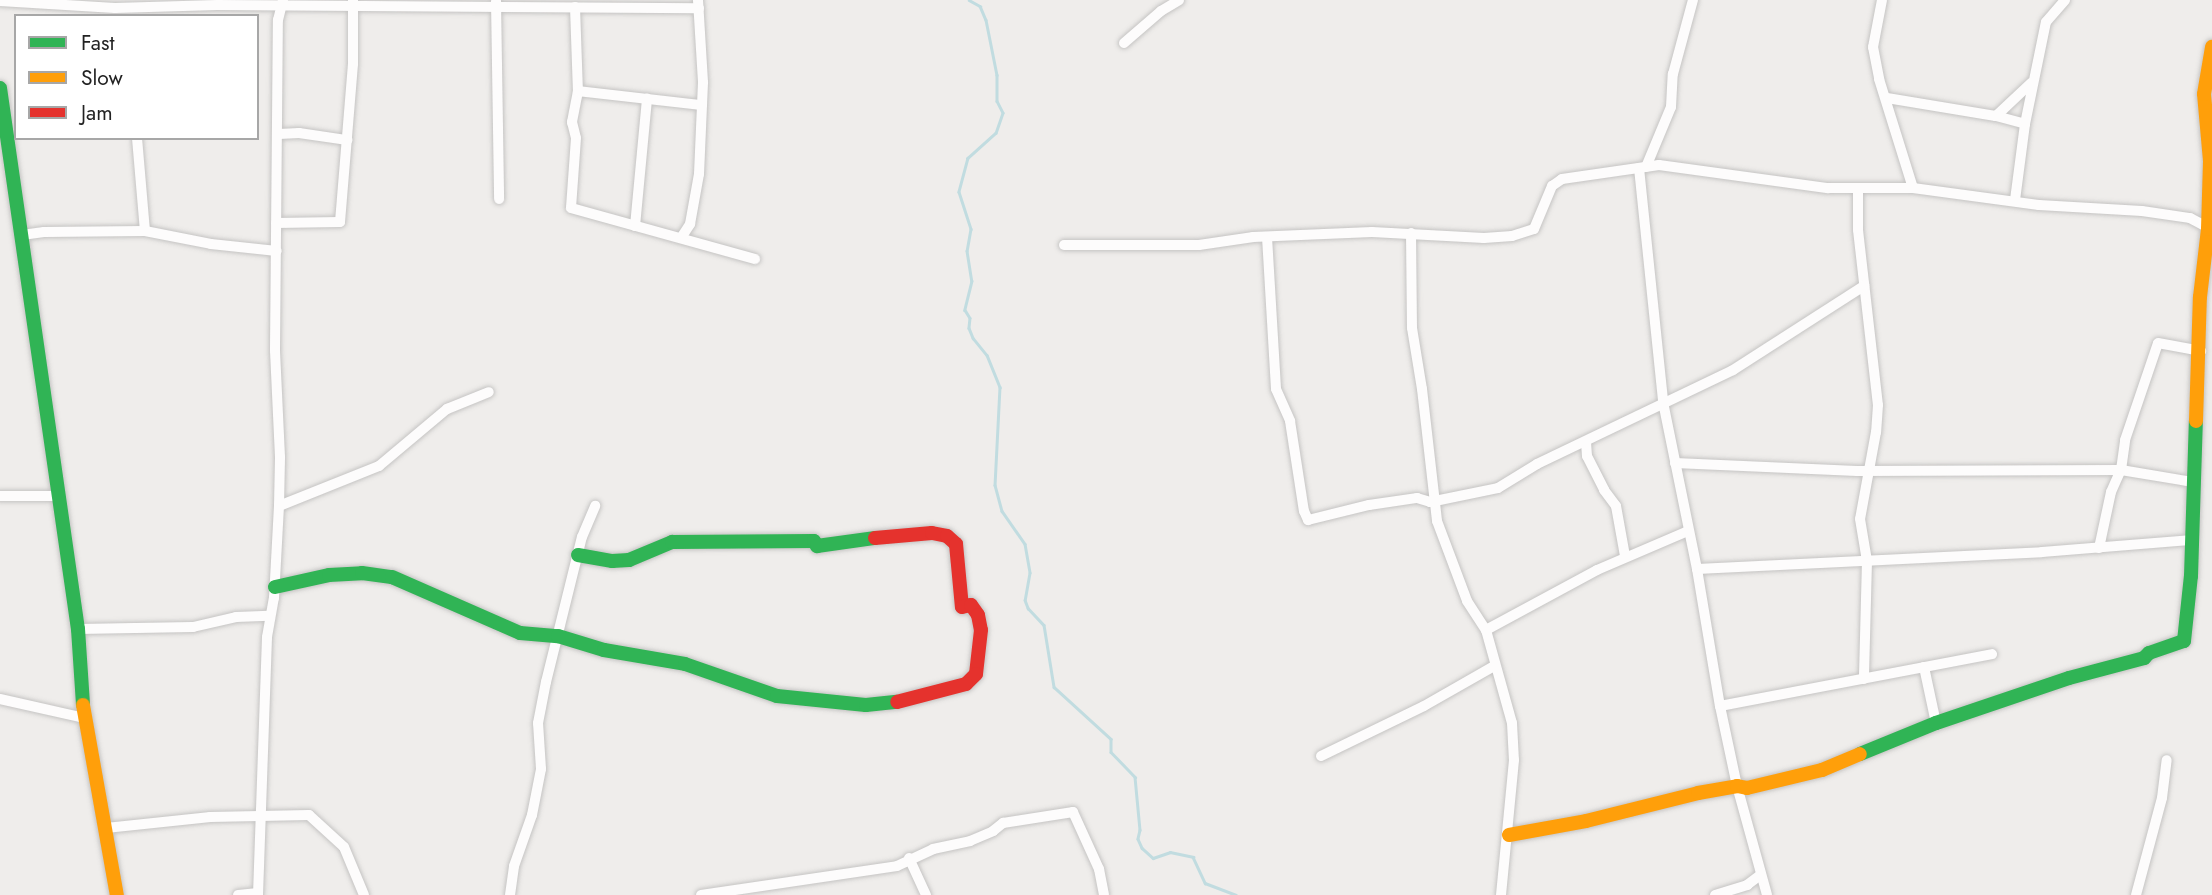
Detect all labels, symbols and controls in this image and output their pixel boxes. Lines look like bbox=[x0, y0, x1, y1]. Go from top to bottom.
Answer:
legend bbox=[14, 14, 259, 140]
text: Fast bbox=[81, 28, 114, 58]
text: Slow bbox=[81, 63, 123, 93]
text: Jam bbox=[81, 98, 113, 128]

